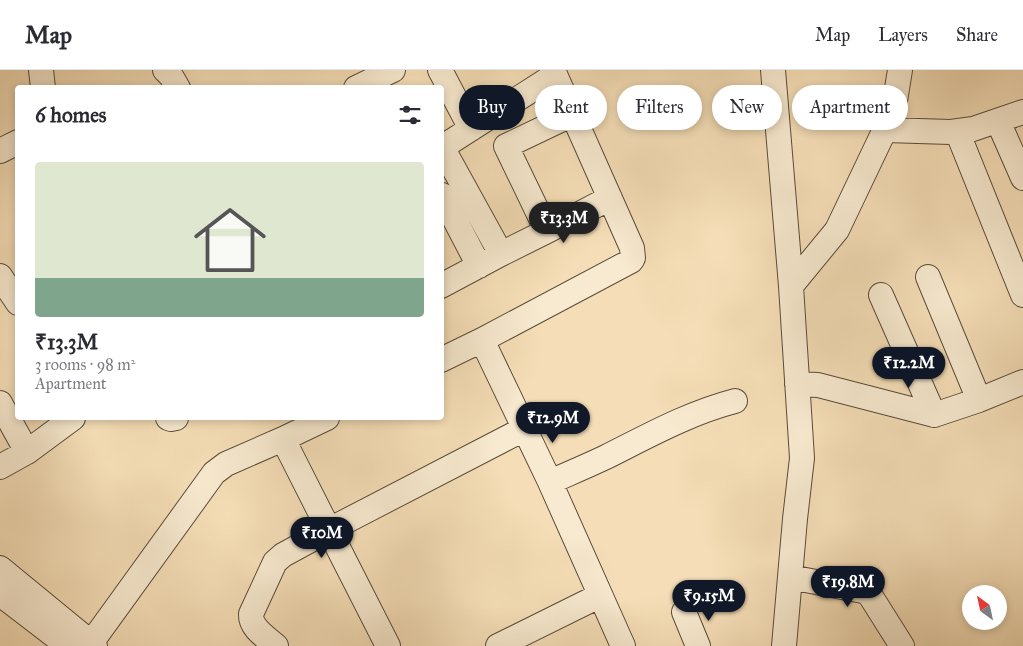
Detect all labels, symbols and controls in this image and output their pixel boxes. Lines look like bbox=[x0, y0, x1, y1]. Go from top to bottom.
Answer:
text: Map bbox=[25, 20, 72, 50]
text: Map bbox=[815, 24, 850, 46]
text: Layers bbox=[878, 24, 928, 46]
text: Share bbox=[956, 24, 998, 46]
chip: Buy bbox=[459, 85, 525, 130]
chip: Rent bbox=[535, 85, 607, 130]
chip: Filters bbox=[617, 85, 702, 130]
chip: New bbox=[712, 85, 782, 130]
chip: Apartment bbox=[792, 85, 908, 130]
icon: filters bbox=[396, 101, 424, 129]
text: 6 homes bbox=[35, 102, 107, 128]
icon: home bbox=[185, 195, 275, 285]
pin: ₹13.3M bbox=[523, 202, 605, 244]
text: ₹13.3M bbox=[540, 208, 588, 227]
text: ₹13.3M bbox=[35, 329, 98, 355]
pin: ₹12.2M bbox=[868, 346, 950, 389]
text: ₹12.2M bbox=[883, 353, 935, 372]
text: 3 rooms · 98 m² bbox=[35, 355, 135, 374]
text: Apartment bbox=[35, 374, 107, 393]
pin: ₹12.9M bbox=[512, 402, 594, 444]
text: ₹12.9M bbox=[527, 408, 579, 427]
pin: ₹10M bbox=[292, 516, 352, 559]
text: ₹10M bbox=[301, 523, 343, 542]
pin: ₹19.8M bbox=[807, 566, 889, 608]
text: ₹19.8M bbox=[822, 572, 874, 591]
pin: ₹9.15M bbox=[668, 580, 750, 622]
north arrow bbox=[962, 585, 1008, 630]
map controls bbox=[962, 585, 1007, 630]
text: ₹9.15M bbox=[683, 586, 735, 605]

